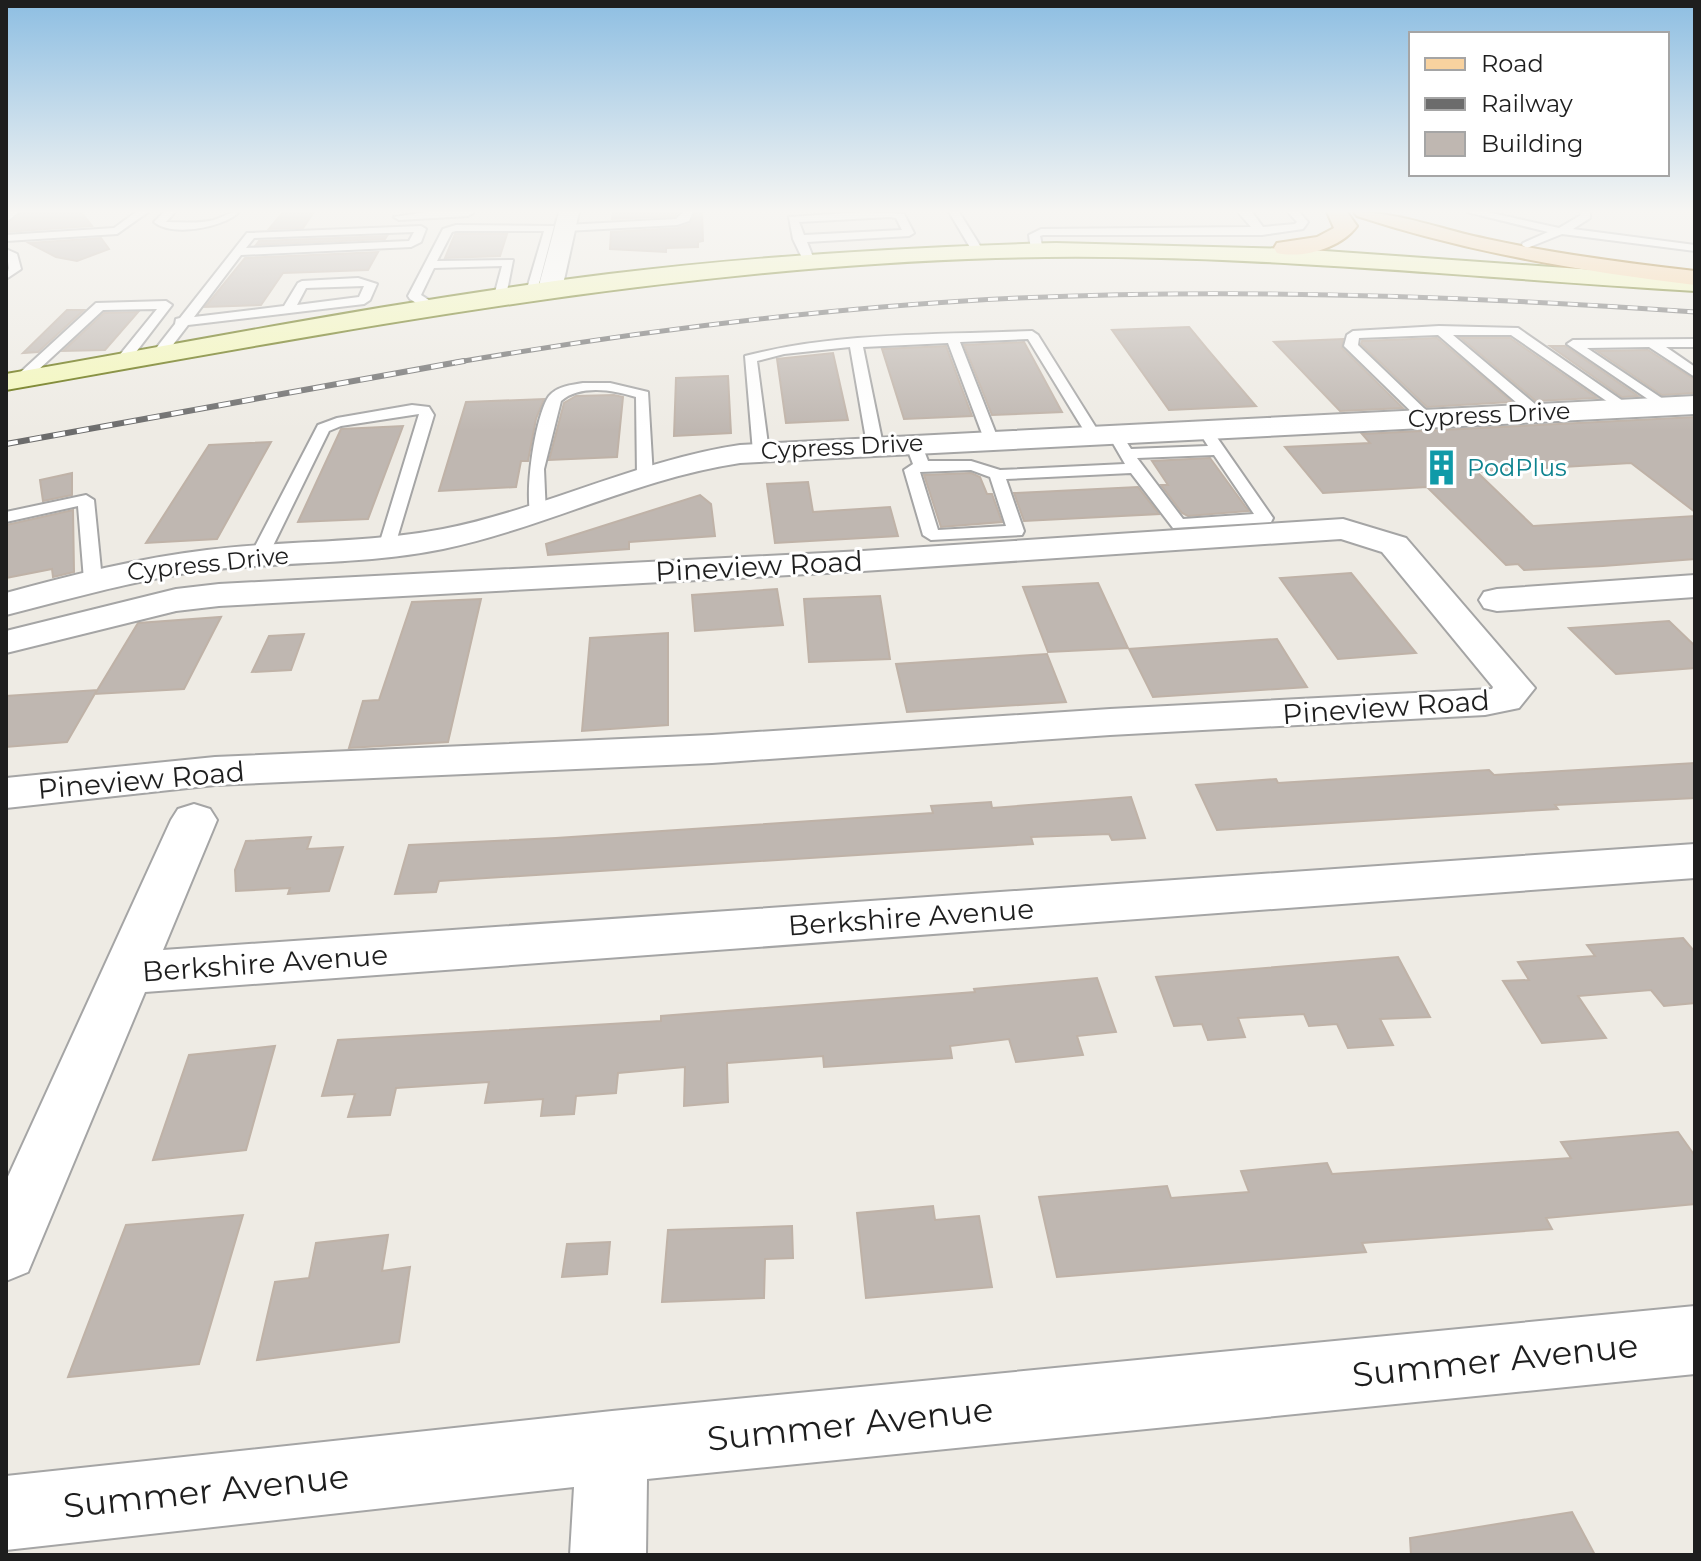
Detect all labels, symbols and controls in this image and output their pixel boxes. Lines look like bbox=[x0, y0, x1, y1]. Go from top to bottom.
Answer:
legend bbox=[1409, 32, 1669, 176]
text: Road bbox=[1481, 49, 1544, 78]
text: Railway bbox=[1481, 89, 1573, 118]
text: Building bbox=[1481, 129, 1584, 158]
street label: Cypress Drive bbox=[1407, 396, 1571, 433]
street label: Cypress Drive bbox=[760, 428, 924, 465]
building icon: PodPlus bbox=[1422, 449, 1460, 487]
place label: PodPlus bbox=[1467, 453, 1567, 482]
street label: Cypress Drive bbox=[126, 541, 290, 586]
street label: Pineview Road bbox=[654, 544, 864, 588]
street label: Pineview Road bbox=[1281, 683, 1491, 731]
street label: Pineview Road bbox=[36, 754, 246, 806]
street label: Berkshire Avenue bbox=[787, 891, 1035, 943]
street label: Berkshire Avenue bbox=[141, 937, 389, 989]
street label: Summer Avenue bbox=[1350, 1324, 1640, 1396]
street label: Summer Avenue bbox=[705, 1388, 995, 1460]
street label: Summer Avenue bbox=[61, 1455, 351, 1527]

